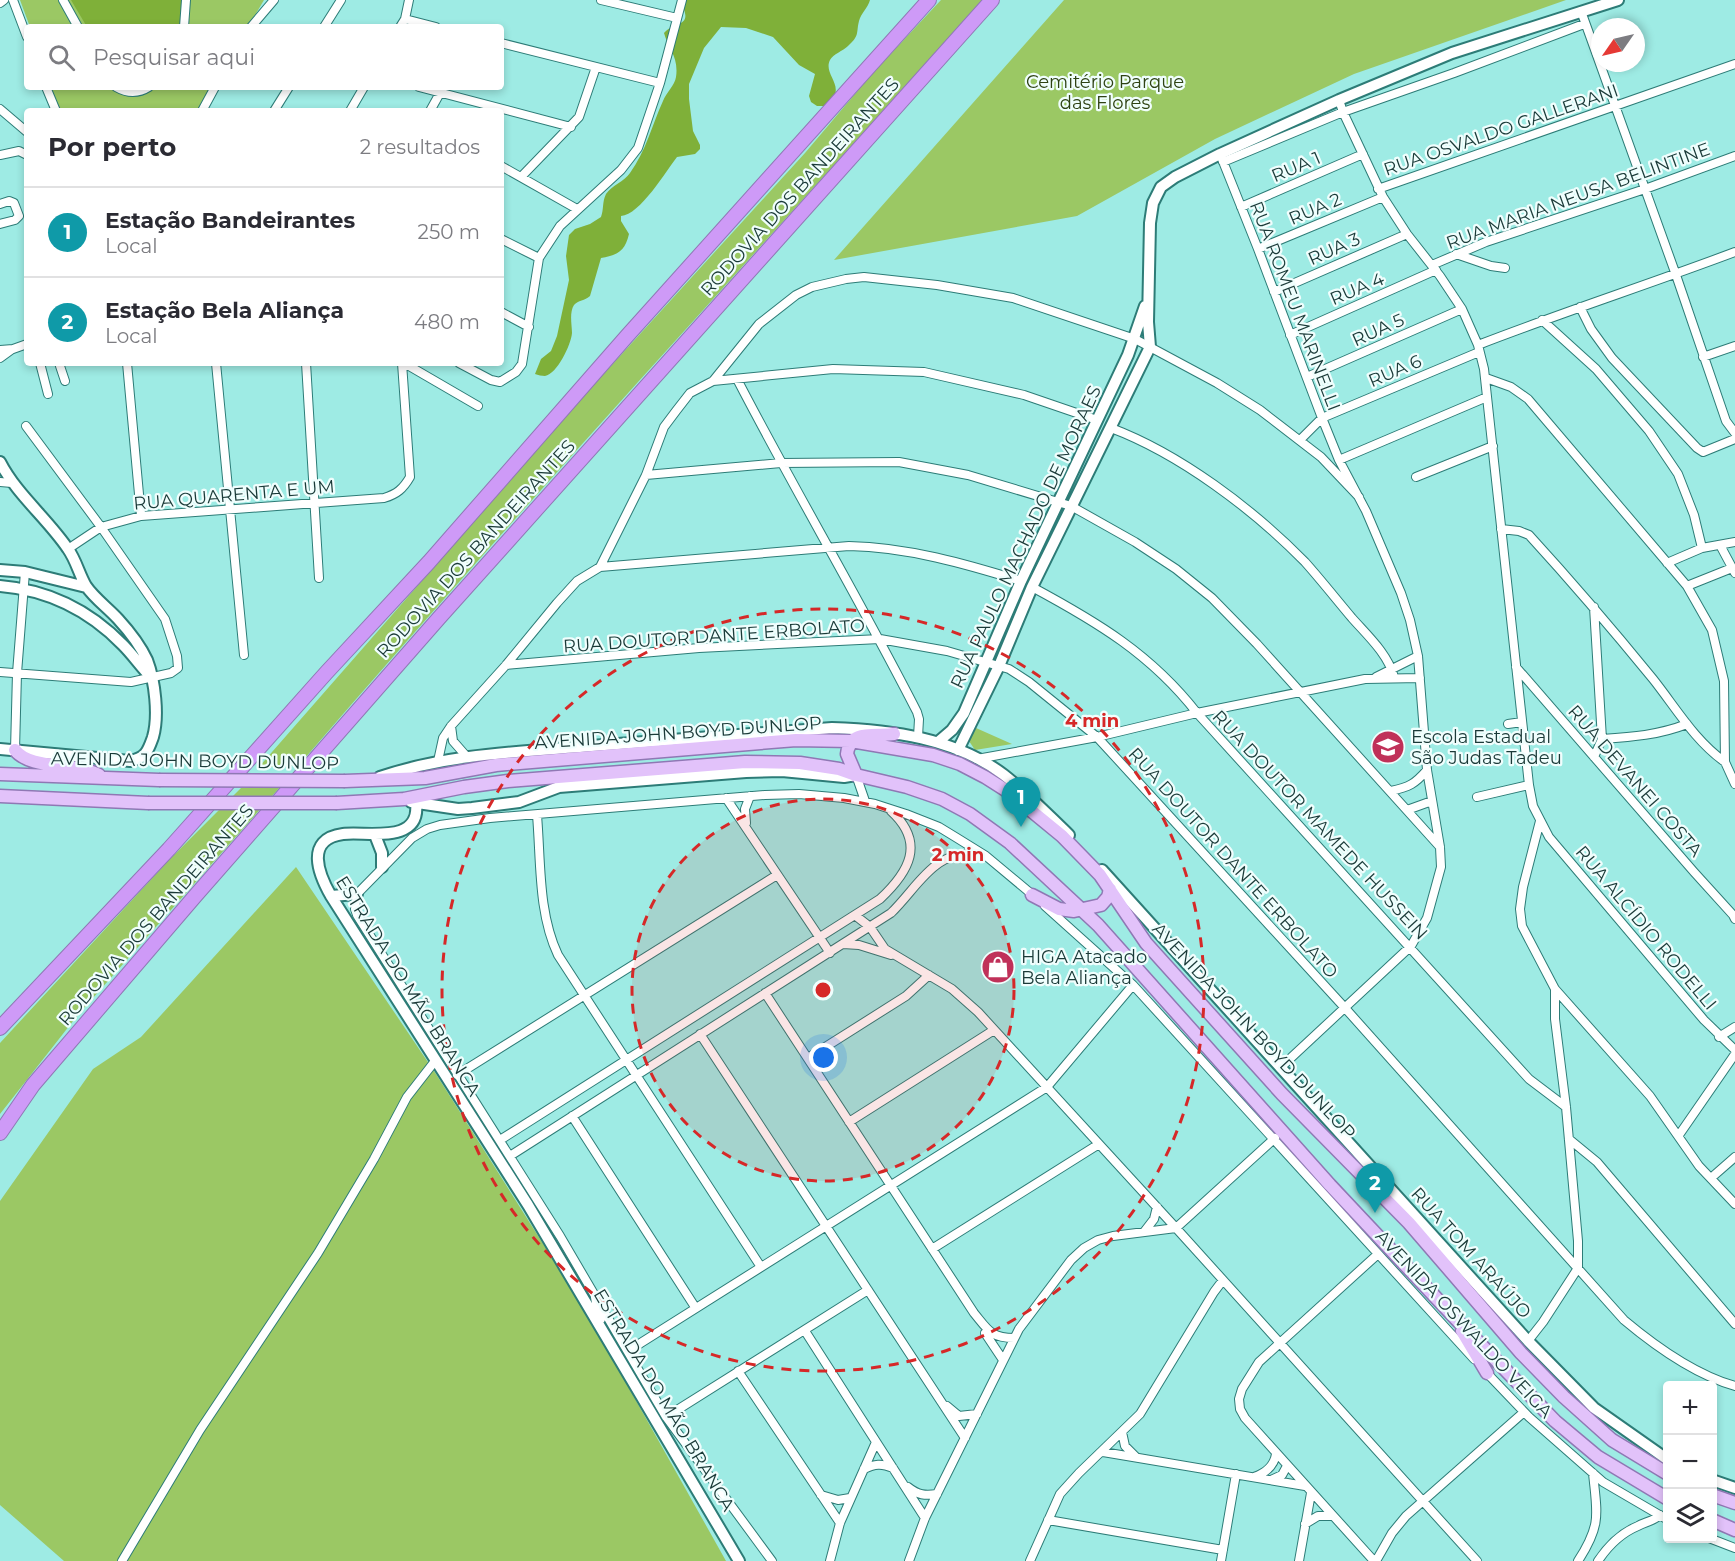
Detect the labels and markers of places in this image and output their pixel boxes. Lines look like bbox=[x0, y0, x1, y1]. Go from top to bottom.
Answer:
place label: Escola Estadual São Judas Tadeu bbox=[1411, 726, 1562, 769]
school or university icon: Escola Estadual São Judas Tadeu bbox=[1370, 729, 1406, 765]
pin: 1 bbox=[1002, 778, 1040, 827]
place label: HIGA Atacado Bela Aliança bbox=[1021, 946, 1147, 989]
shop icon: HIGA Atacado Bela Aliança bbox=[980, 949, 1016, 985]
centre of rings bbox=[813, 980, 833, 1000]
pin: 2 bbox=[1356, 1164, 1394, 1213]

